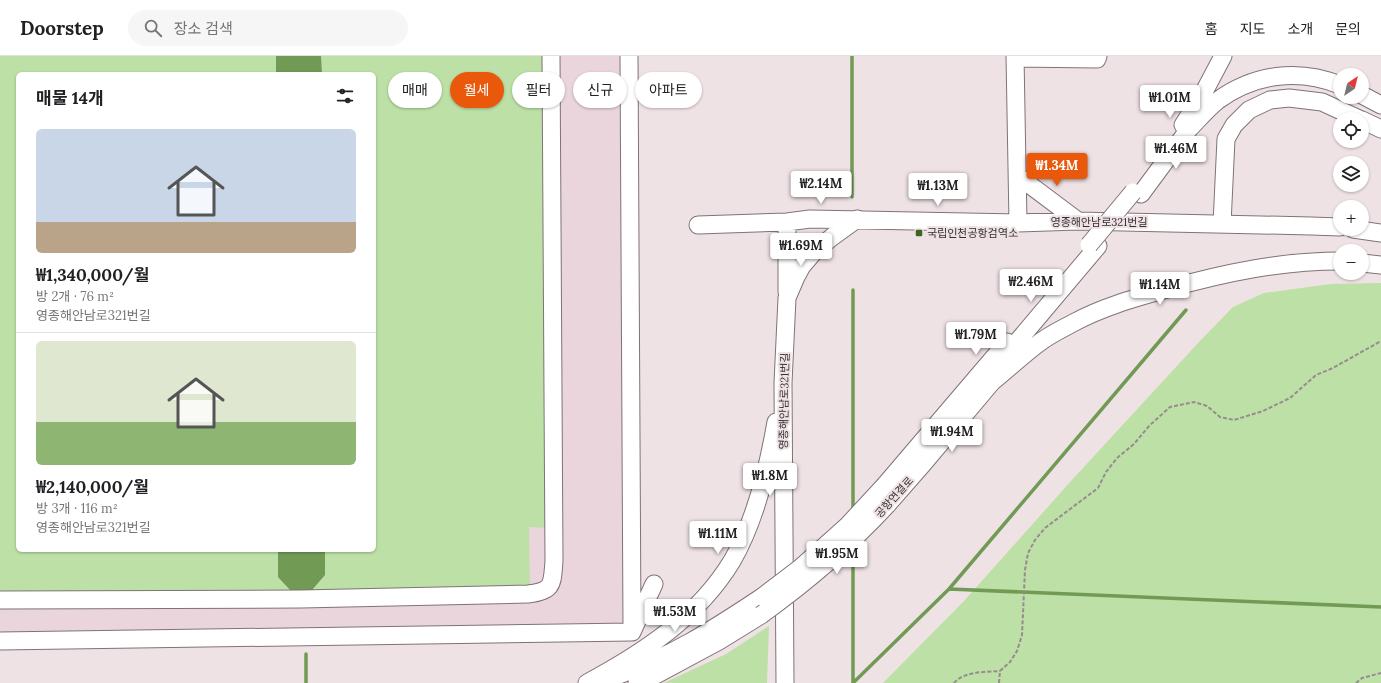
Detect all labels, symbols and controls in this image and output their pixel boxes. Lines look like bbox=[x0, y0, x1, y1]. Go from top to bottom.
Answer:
search box bbox=[128, 10, 408, 46]
text: Doorstep bbox=[20, 16, 104, 40]
icon: search bbox=[142, 17, 164, 39]
text: 장소 검색 bbox=[174, 19, 233, 38]
text: 홈 bbox=[1205, 20, 1218, 38]
text: 지도 bbox=[1240, 20, 1265, 38]
text: 소개 bbox=[1287, 20, 1313, 38]
text: 문의 bbox=[1335, 20, 1361, 38]
north arrow bbox=[1333, 68, 1369, 104]
map controls bbox=[1333, 68, 1369, 280]
chip: 매매 bbox=[388, 72, 442, 108]
chip: 월세 bbox=[450, 72, 504, 108]
chip: 필터 bbox=[512, 72, 565, 108]
chip: 신규 bbox=[573, 72, 627, 108]
chip: 아파트 bbox=[635, 72, 702, 108]
icon: filters bbox=[334, 85, 356, 107]
pin: ₩1.01M bbox=[1137, 85, 1203, 119]
text: 매물 14개 bbox=[36, 87, 104, 109]
text: ₩1.01M bbox=[1149, 89, 1191, 106]
button: locate bbox=[1333, 112, 1369, 148]
pin: ₩1.46M bbox=[1143, 136, 1209, 170]
text: ₩1.46M bbox=[1154, 140, 1198, 157]
pin: ₩1.34M bbox=[1024, 153, 1090, 187]
icon: home bbox=[160, 155, 232, 227]
button: layers bbox=[1333, 156, 1369, 192]
text: ₩1.34M bbox=[1035, 157, 1079, 174]
pin: ₩2.14M bbox=[788, 171, 854, 205]
pin: ₩1.13M bbox=[905, 173, 971, 207]
text: ₩2.14M bbox=[800, 175, 842, 192]
text: ₩1.13M bbox=[917, 177, 959, 194]
button: + bbox=[1333, 200, 1369, 236]
street label: 영종해안남로321번길 bbox=[1051, 215, 1148, 229]
place label: 국립인천공항검역소 bbox=[927, 226, 1018, 240]
marker: 국립인천공항검역소 bbox=[914, 228, 924, 238]
pin: ₩1.69M bbox=[768, 233, 834, 267]
text: ₩1.69M bbox=[779, 237, 823, 254]
button: − bbox=[1333, 244, 1369, 280]
text: ₩1,340,000/월 bbox=[36, 264, 149, 286]
pin: ₩2.46M bbox=[998, 269, 1064, 303]
pin: ₩1.14M bbox=[1127, 272, 1193, 306]
text: ₩2.46M bbox=[1009, 273, 1053, 290]
text: ₩1.14M bbox=[1139, 276, 1181, 293]
text: 방 2개 · 76 m² bbox=[36, 288, 114, 305]
text: 영종해안남로321번길 bbox=[36, 307, 151, 324]
pin: ₩1.79M bbox=[943, 322, 1009, 356]
text: ₩1.79M bbox=[955, 326, 997, 343]
street label: 영종해안남로321번길 bbox=[776, 352, 792, 450]
icon: home bbox=[160, 367, 232, 439]
pin: ₩1.94M bbox=[919, 419, 985, 453]
text: ₩1.94M bbox=[930, 423, 974, 440]
pin: ₩1.8M bbox=[742, 463, 798, 497]
text: ₩1.8M bbox=[752, 467, 788, 484]
street label: 공항연결로 bbox=[872, 474, 916, 520]
text: ₩2,140,000/월 bbox=[36, 476, 149, 498]
text: 방 3개 · 116 m² bbox=[36, 500, 118, 517]
text: 영종해안남로321번길 bbox=[36, 519, 151, 536]
pin: ₩1.11M bbox=[685, 521, 751, 555]
text: ₩1.11M bbox=[698, 525, 738, 542]
pin: ₩1.95M bbox=[804, 541, 870, 575]
text: ₩1.95M bbox=[815, 545, 859, 562]
pin: ₩1.53M bbox=[642, 599, 708, 633]
text: ₩1.53M bbox=[654, 603, 696, 620]

